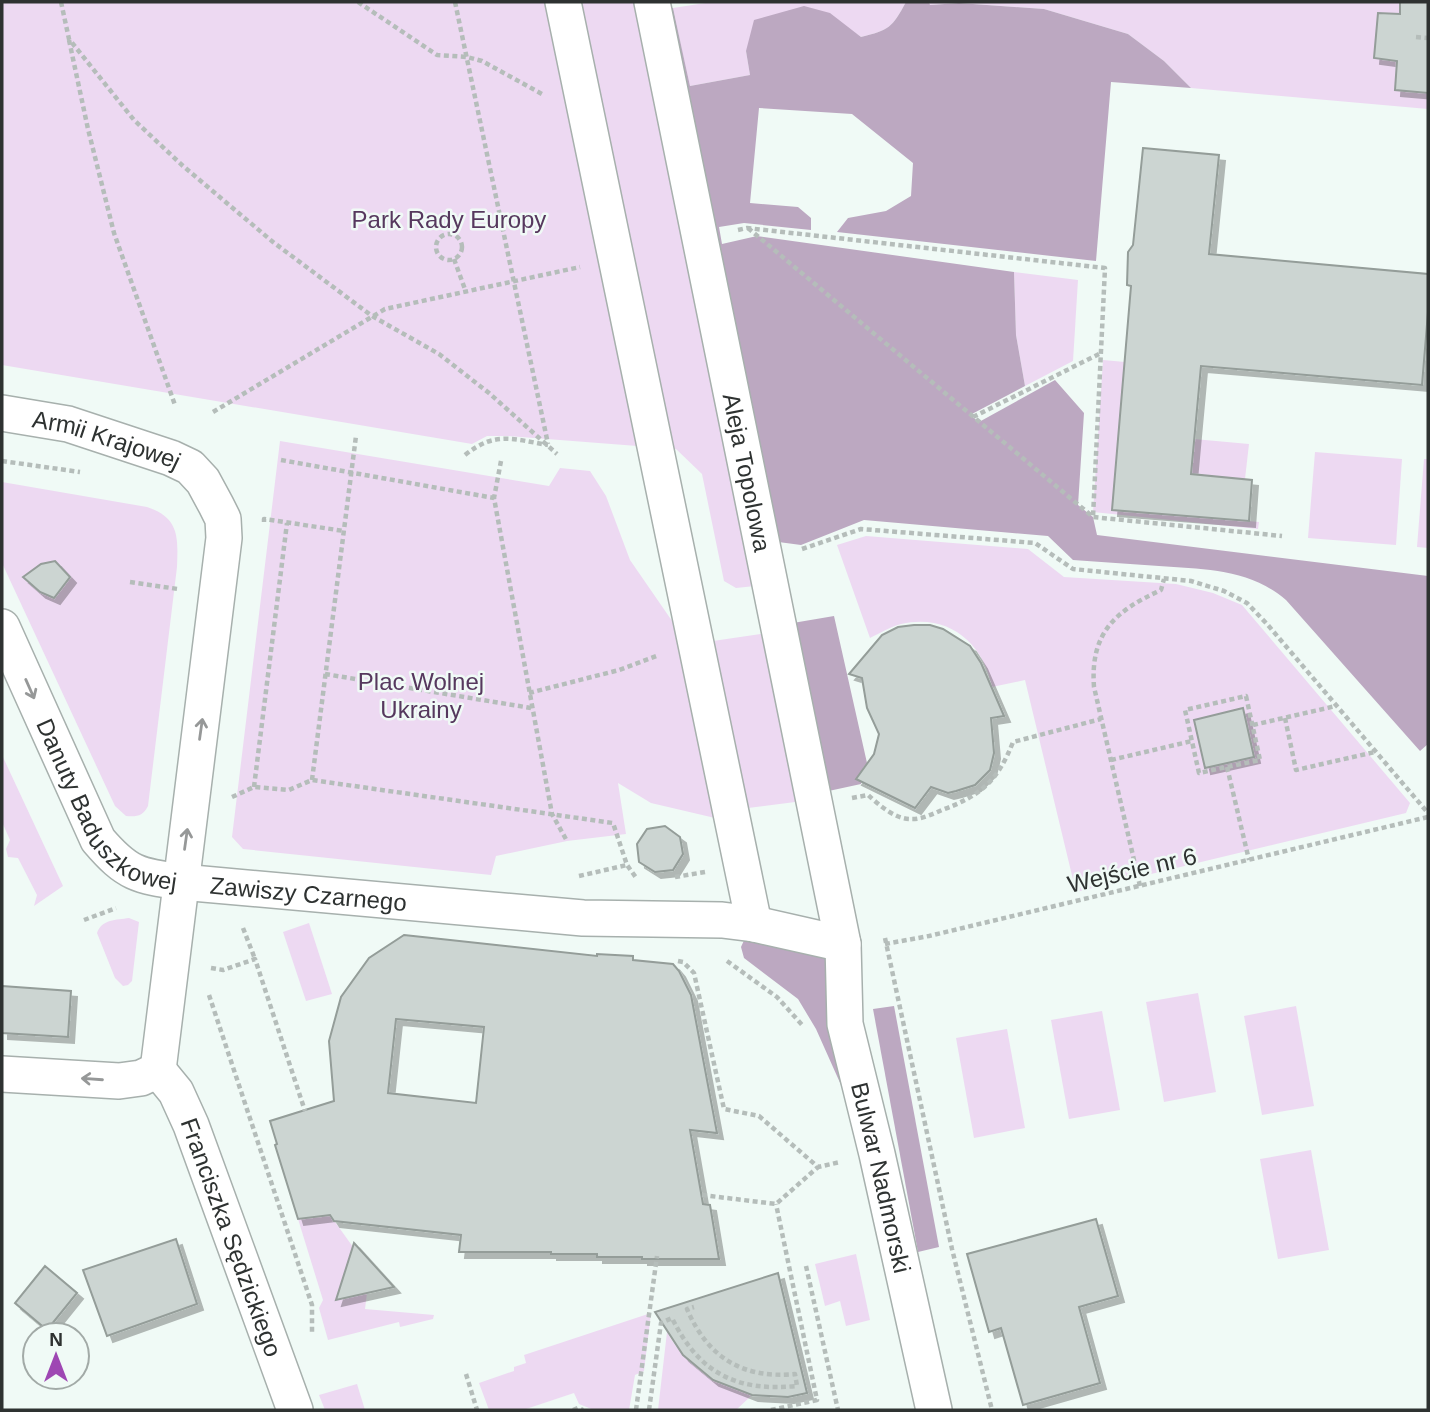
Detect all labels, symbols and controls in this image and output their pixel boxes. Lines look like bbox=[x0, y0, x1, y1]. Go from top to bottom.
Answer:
park label: Park Rady Europy bbox=[352, 206, 546, 233]
street label: Aleja Topolowa bbox=[718, 391, 777, 555]
street label: Armii Krajowej bbox=[31, 405, 185, 474]
park label: Plac Wolnej Ukrainy bbox=[358, 668, 484, 723]
one-way arrow bbox=[24, 678, 37, 699]
street label: Danuty Baduszkowej bbox=[32, 714, 179, 895]
one-way arrow bbox=[195, 718, 208, 741]
one-way arrow bbox=[180, 829, 193, 851]
street label: Wejście nr 6 bbox=[1065, 842, 1199, 898]
street label: Zawiszy Czarnego bbox=[209, 871, 408, 916]
one-way arrow bbox=[81, 1073, 104, 1086]
street label: Bulwar Nadmorski bbox=[846, 1079, 917, 1275]
street label: Franciszka Sędzickiego bbox=[176, 1114, 288, 1360]
north arrow bbox=[21, 1321, 91, 1391]
text: N bbox=[49, 1329, 63, 1350]

